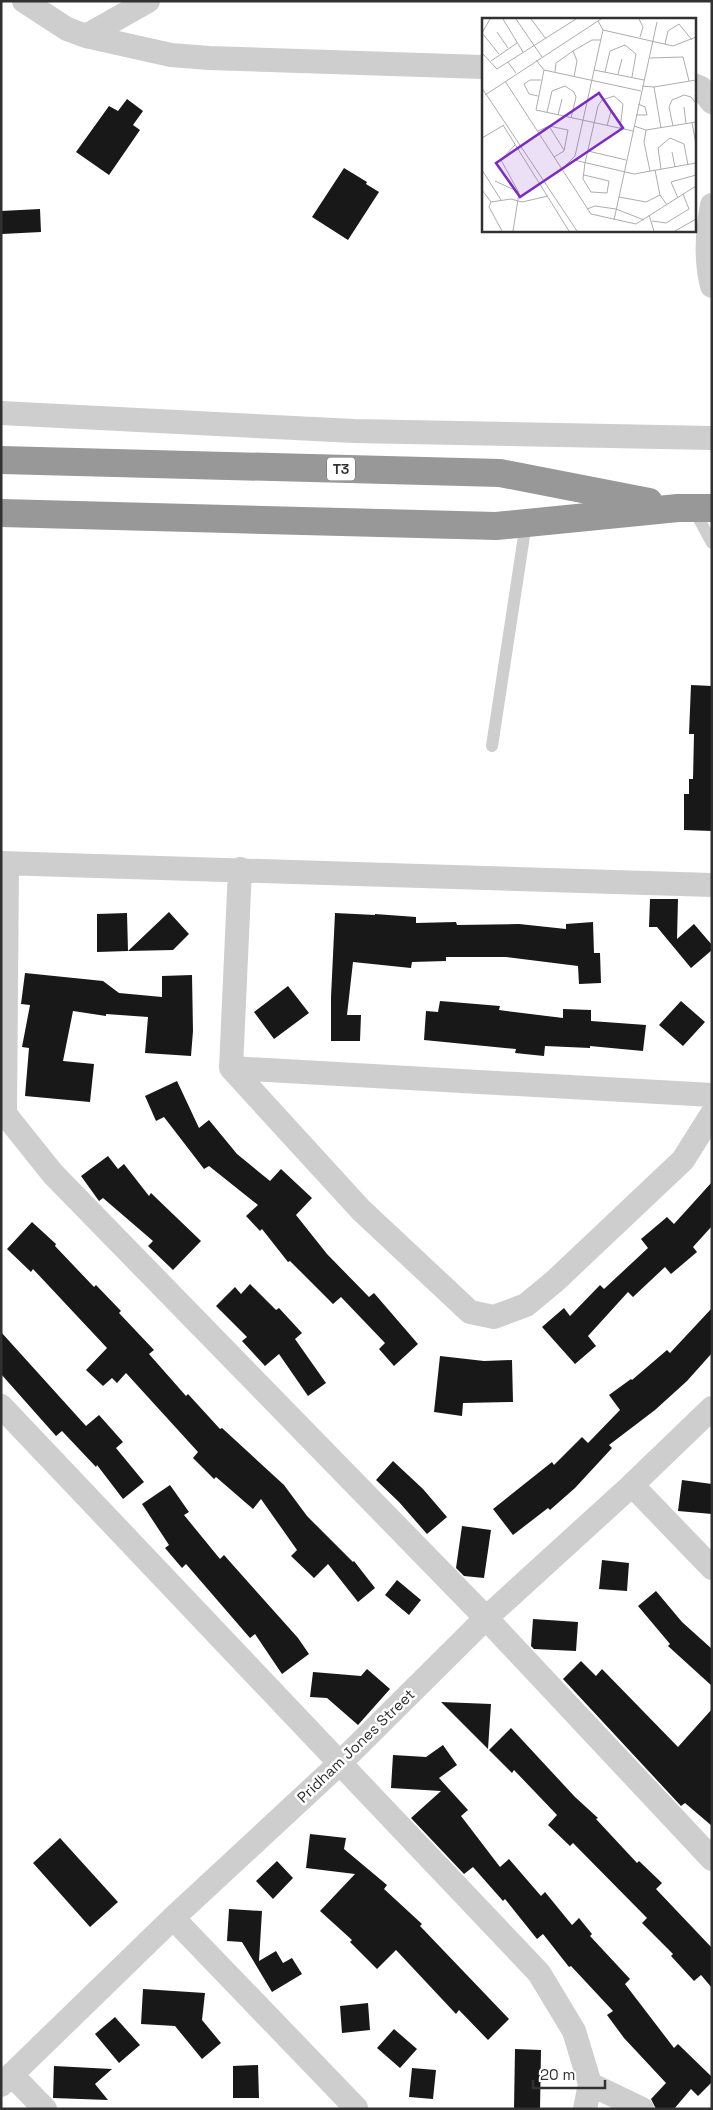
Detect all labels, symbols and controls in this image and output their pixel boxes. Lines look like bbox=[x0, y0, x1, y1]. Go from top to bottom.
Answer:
inset map bbox=[482, 18, 696, 231]
road number: T3 bbox=[327, 458, 355, 480]
street label: Pridham Jones Street bbox=[293, 1685, 418, 1807]
scale bar bbox=[533, 2058, 606, 2090]
text: 20 m bbox=[540, 2065, 575, 2084]

